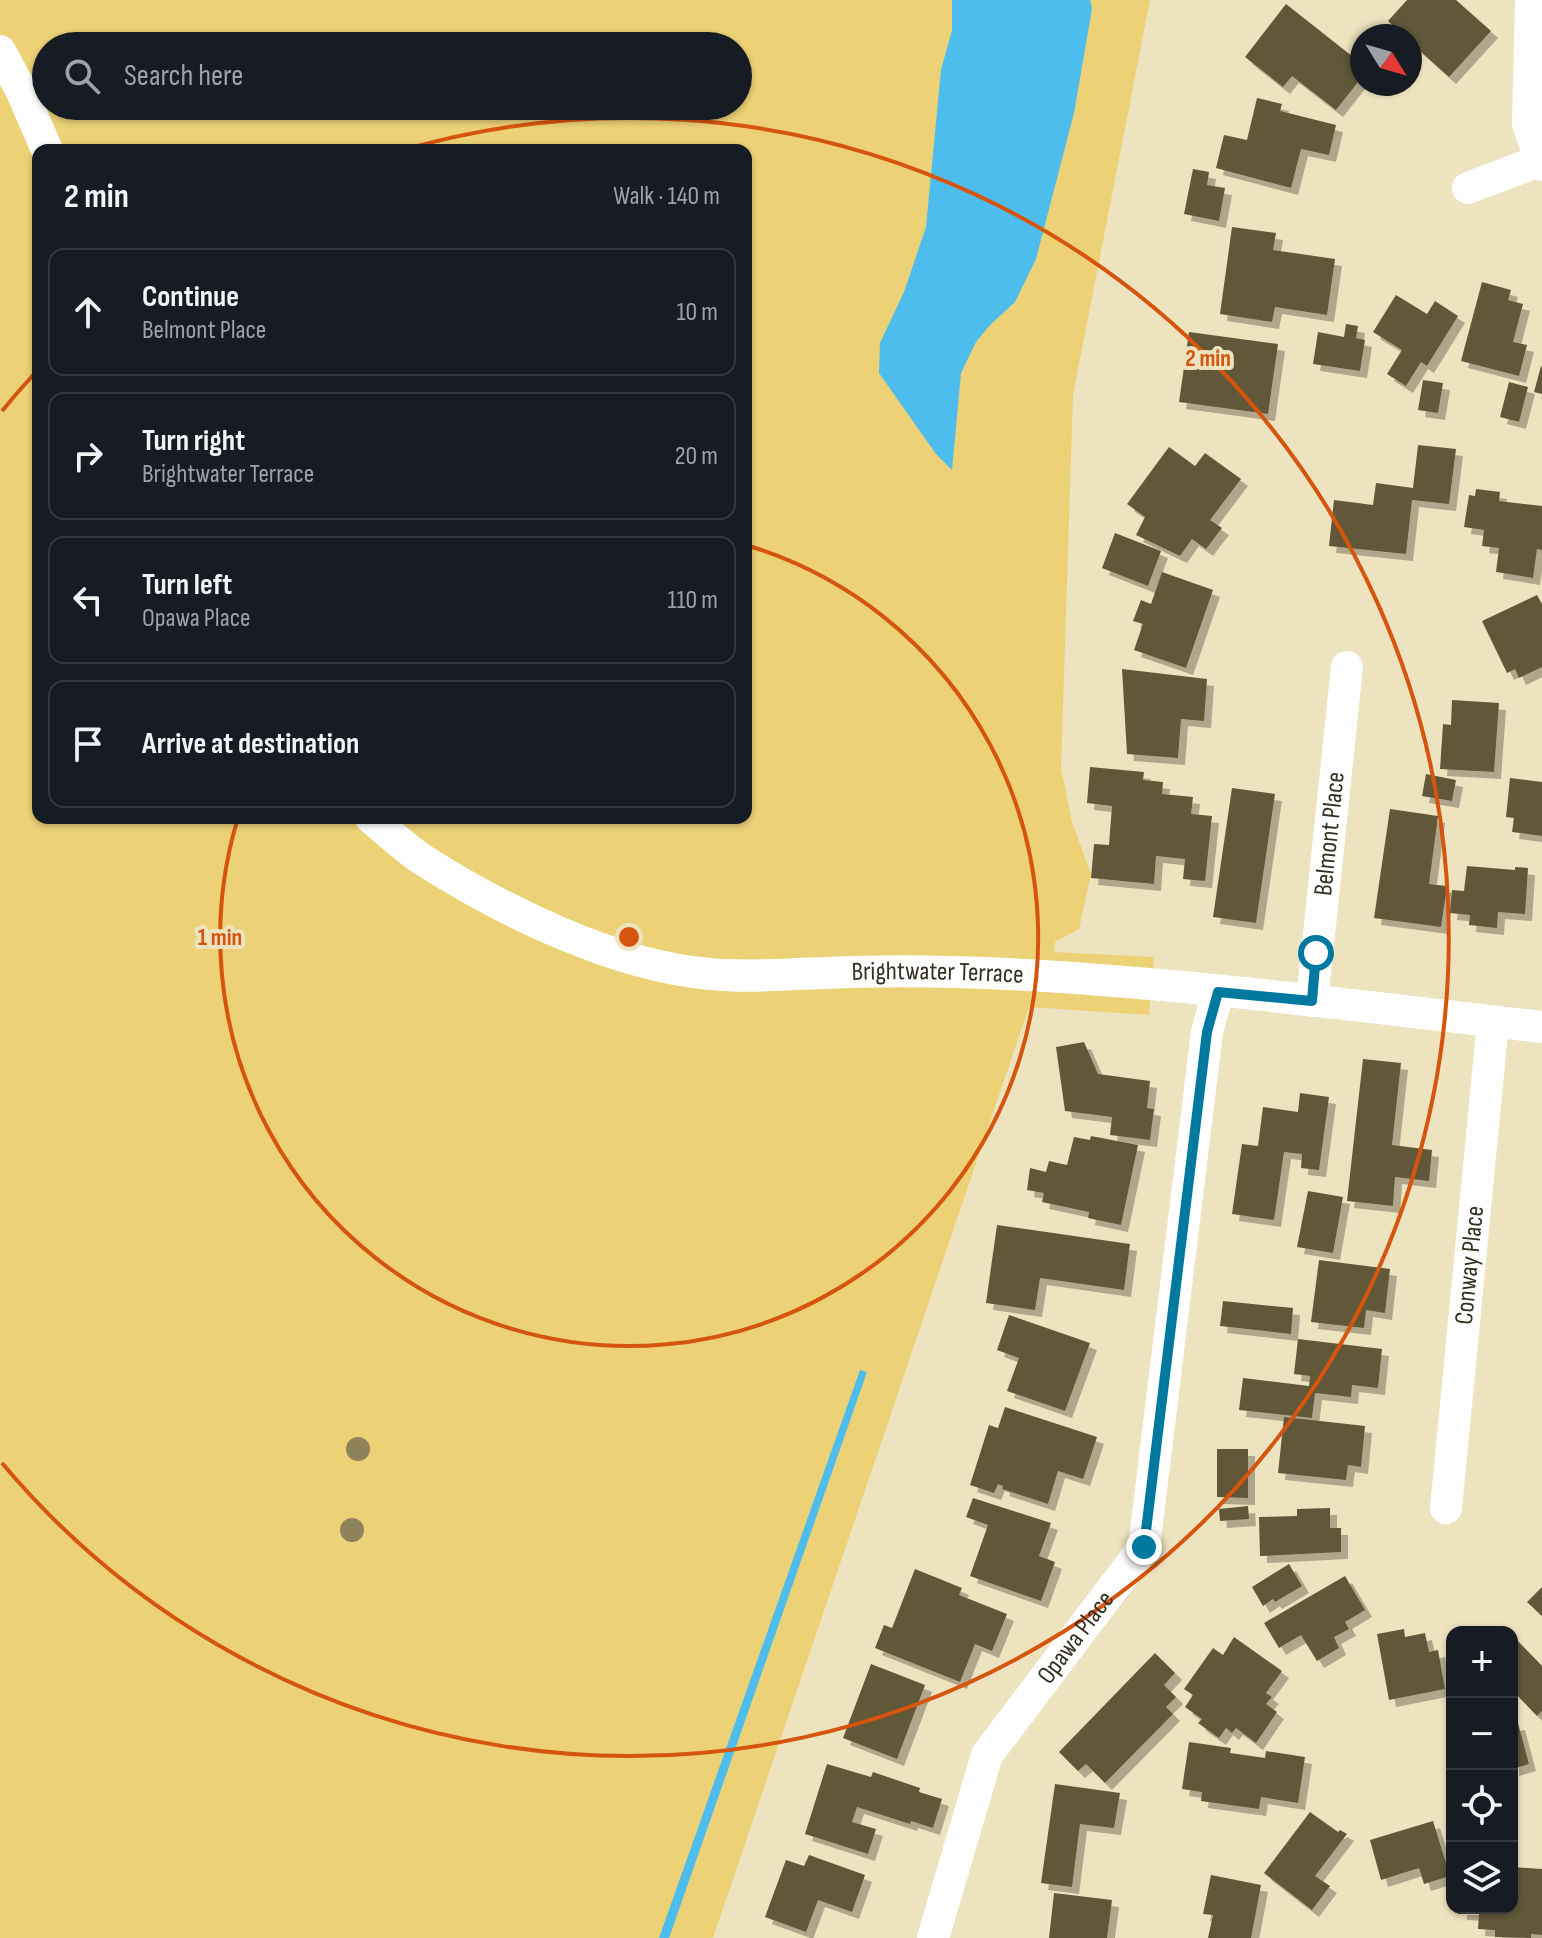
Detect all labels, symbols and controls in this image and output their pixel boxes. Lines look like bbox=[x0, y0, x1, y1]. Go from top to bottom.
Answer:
north arrow bbox=[1350, 24, 1422, 96]
search box bbox=[32, 32, 752, 120]
icon: search bbox=[60, 54, 104, 98]
text: Search here bbox=[124, 58, 243, 94]
text: 2 min bbox=[64, 176, 129, 217]
text: Walk · 140 m bbox=[613, 181, 720, 212]
text: Continue bbox=[142, 279, 239, 315]
icon: ahead bbox=[66, 290, 110, 334]
text: 10 m bbox=[676, 297, 718, 328]
text: Belmont Place bbox=[142, 315, 266, 346]
text: 2 min bbox=[1185, 344, 1231, 373]
text: Turn right bbox=[142, 423, 245, 459]
icon: right bbox=[66, 434, 110, 478]
text: 20 m bbox=[675, 441, 718, 472]
text: Brightwater Terrace bbox=[142, 459, 314, 490]
text: Turn left bbox=[142, 567, 232, 603]
icon: left bbox=[66, 578, 110, 622]
text: 110 m bbox=[667, 585, 718, 616]
text: Opawa Place bbox=[142, 603, 250, 634]
icon: arrive bbox=[66, 722, 110, 766]
text: Arrive at destination bbox=[142, 726, 359, 762]
street label: Belmont Place bbox=[1308, 770, 1351, 897]
text: 1 min bbox=[198, 923, 242, 952]
centre of rings bbox=[615, 923, 643, 951]
route start bbox=[1298, 935, 1334, 971]
street label: Brightwater Terrace bbox=[851, 956, 1024, 990]
street label: Conway Place bbox=[1448, 1204, 1491, 1326]
route end bbox=[1126, 1529, 1162, 1565]
street label: Opawa Place bbox=[1031, 1585, 1121, 1690]
map controls bbox=[1446, 1626, 1518, 1914]
button: + bbox=[1446, 1626, 1518, 1698]
button: − bbox=[1446, 1698, 1518, 1770]
button: locate bbox=[1446, 1770, 1518, 1842]
button: layers bbox=[1446, 1842, 1518, 1914]

